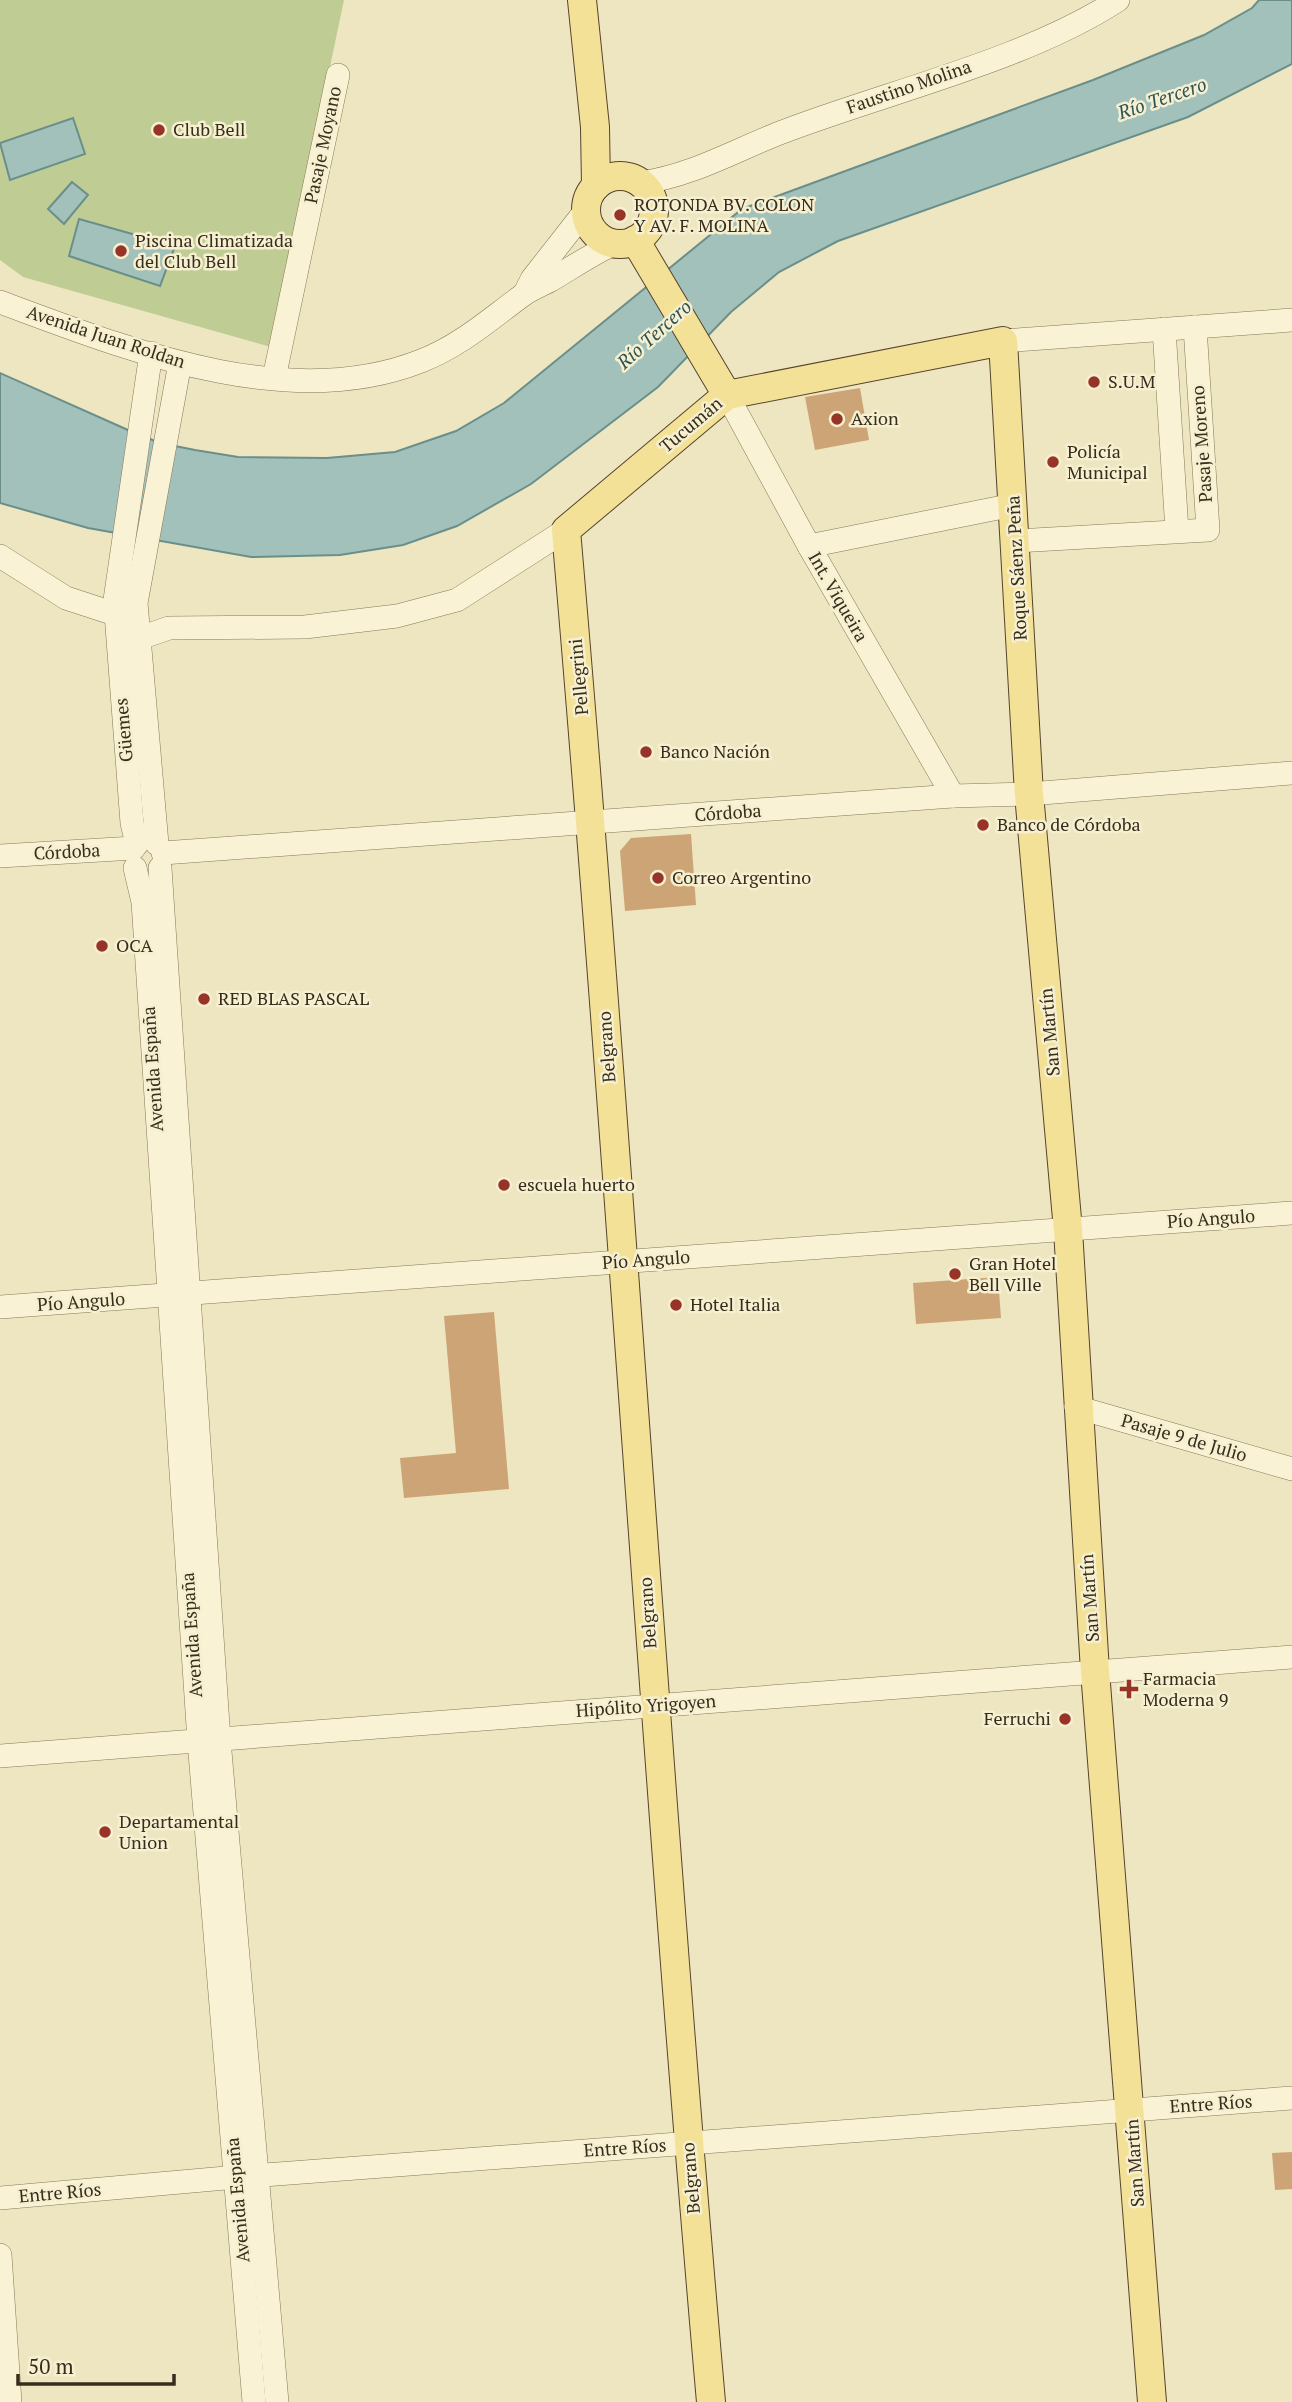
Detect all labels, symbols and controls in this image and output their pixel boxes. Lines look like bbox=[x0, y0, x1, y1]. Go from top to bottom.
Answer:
street label: Faustino Molina bbox=[843, 53, 974, 119]
water label: Río Tercero bbox=[1113, 71, 1209, 125]
street label: Pasaje Moyano bbox=[298, 84, 346, 206]
place label: Club Bell bbox=[173, 117, 246, 141]
marker: Club Bell bbox=[151, 122, 167, 138]
place label: ROTONDA BV. COLON Y AV. F. MOLINA bbox=[634, 192, 814, 237]
marker: ROTONDA BV. COLON Y AV. F. MOLINA bbox=[612, 207, 628, 223]
place label: Piscina Climatizada del Club Bell bbox=[135, 228, 293, 273]
marker: Piscina Climatizada del Club Bell bbox=[113, 243, 129, 259]
water label: Río Tercero bbox=[610, 294, 696, 374]
street label: Avenida Juan Roldan bbox=[24, 299, 189, 373]
place label: S.U.M bbox=[1108, 369, 1156, 393]
marker: S.U.M bbox=[1086, 374, 1102, 390]
street label: Pasaje Moreno bbox=[1185, 385, 1217, 503]
street label: Tucumán bbox=[654, 391, 727, 458]
place label: Axion bbox=[851, 406, 899, 430]
marker: Axion bbox=[829, 411, 845, 427]
place label: Policía Municipal bbox=[1067, 439, 1148, 484]
marker: Policía Municipal bbox=[1045, 454, 1061, 470]
street label: Roque Sáenz Peña bbox=[1000, 495, 1032, 641]
street label: Int. Viqueira bbox=[803, 547, 874, 646]
street label: Pellegrini bbox=[563, 638, 593, 717]
street label: Güemes bbox=[108, 697, 138, 763]
place label: Banco Nación bbox=[660, 739, 770, 763]
marker: Banco Nación bbox=[638, 744, 654, 760]
street label: Córdoba bbox=[694, 798, 762, 826]
place label: Banco de Córdoba bbox=[997, 812, 1141, 836]
marker: Banco de Córdoba bbox=[975, 817, 991, 833]
street label: Córdoba bbox=[33, 837, 101, 865]
place label: Correo Argentino bbox=[672, 865, 811, 889]
marker: Correo Argentino bbox=[650, 870, 666, 886]
place label: OCA bbox=[116, 933, 153, 957]
marker: OCA bbox=[94, 938, 110, 954]
place label: RED BLAS PASCAL bbox=[218, 986, 369, 1010]
street label: San Martín bbox=[1033, 987, 1065, 1077]
marker: RED BLAS PASCAL bbox=[196, 991, 212, 1007]
street label: Avenida España bbox=[136, 1006, 168, 1133]
street label: Belgrano bbox=[592, 1010, 620, 1084]
place label: escuela huerto bbox=[518, 1172, 635, 1196]
marker: escuela huerto bbox=[496, 1177, 512, 1193]
street label: Pío Angulo bbox=[1166, 1203, 1256, 1233]
street label: Pío Angulo bbox=[601, 1244, 691, 1274]
place label: Gran Hotel Bell Ville bbox=[969, 1251, 1056, 1296]
marker: Gran Hotel Bell Ville bbox=[947, 1266, 963, 1282]
street label: Pío Angulo bbox=[36, 1286, 126, 1316]
place label: Hotel Italia bbox=[690, 1292, 780, 1316]
marker: Hotel Italia bbox=[668, 1297, 684, 1313]
street label: Pasaje 9 de Julio bbox=[1119, 1408, 1250, 1466]
street label: San Martín bbox=[1074, 1553, 1104, 1643]
street label: Avenida España bbox=[175, 1572, 207, 1699]
street label: Belgrano bbox=[633, 1576, 661, 1650]
place label: Farmacia Moderna 9 bbox=[1143, 1666, 1228, 1711]
marker: Farmacia Moderna 9 bbox=[1121, 1681, 1137, 1697]
street label: Hipólito Yrigoyen bbox=[575, 1688, 717, 1722]
place label: Ferruchi bbox=[984, 1706, 1051, 1730]
marker: Ferruchi bbox=[1057, 1711, 1073, 1727]
place label: Departamental Union bbox=[119, 1809, 239, 1854]
marker: Departamental Union bbox=[97, 1824, 113, 1840]
street label: Entre Ríos bbox=[1169, 2088, 1253, 2118]
street label: San Martín bbox=[1119, 2118, 1149, 2208]
street label: Entre Ríos bbox=[583, 2132, 667, 2162]
street label: Avenida España bbox=[220, 2136, 254, 2264]
street label: Belgrano bbox=[675, 2141, 705, 2215]
street label: Entre Ríos bbox=[18, 2176, 102, 2208]
scale bar bbox=[18, 2342, 173, 2386]
text: 50 m bbox=[28, 2352, 74, 2380]

